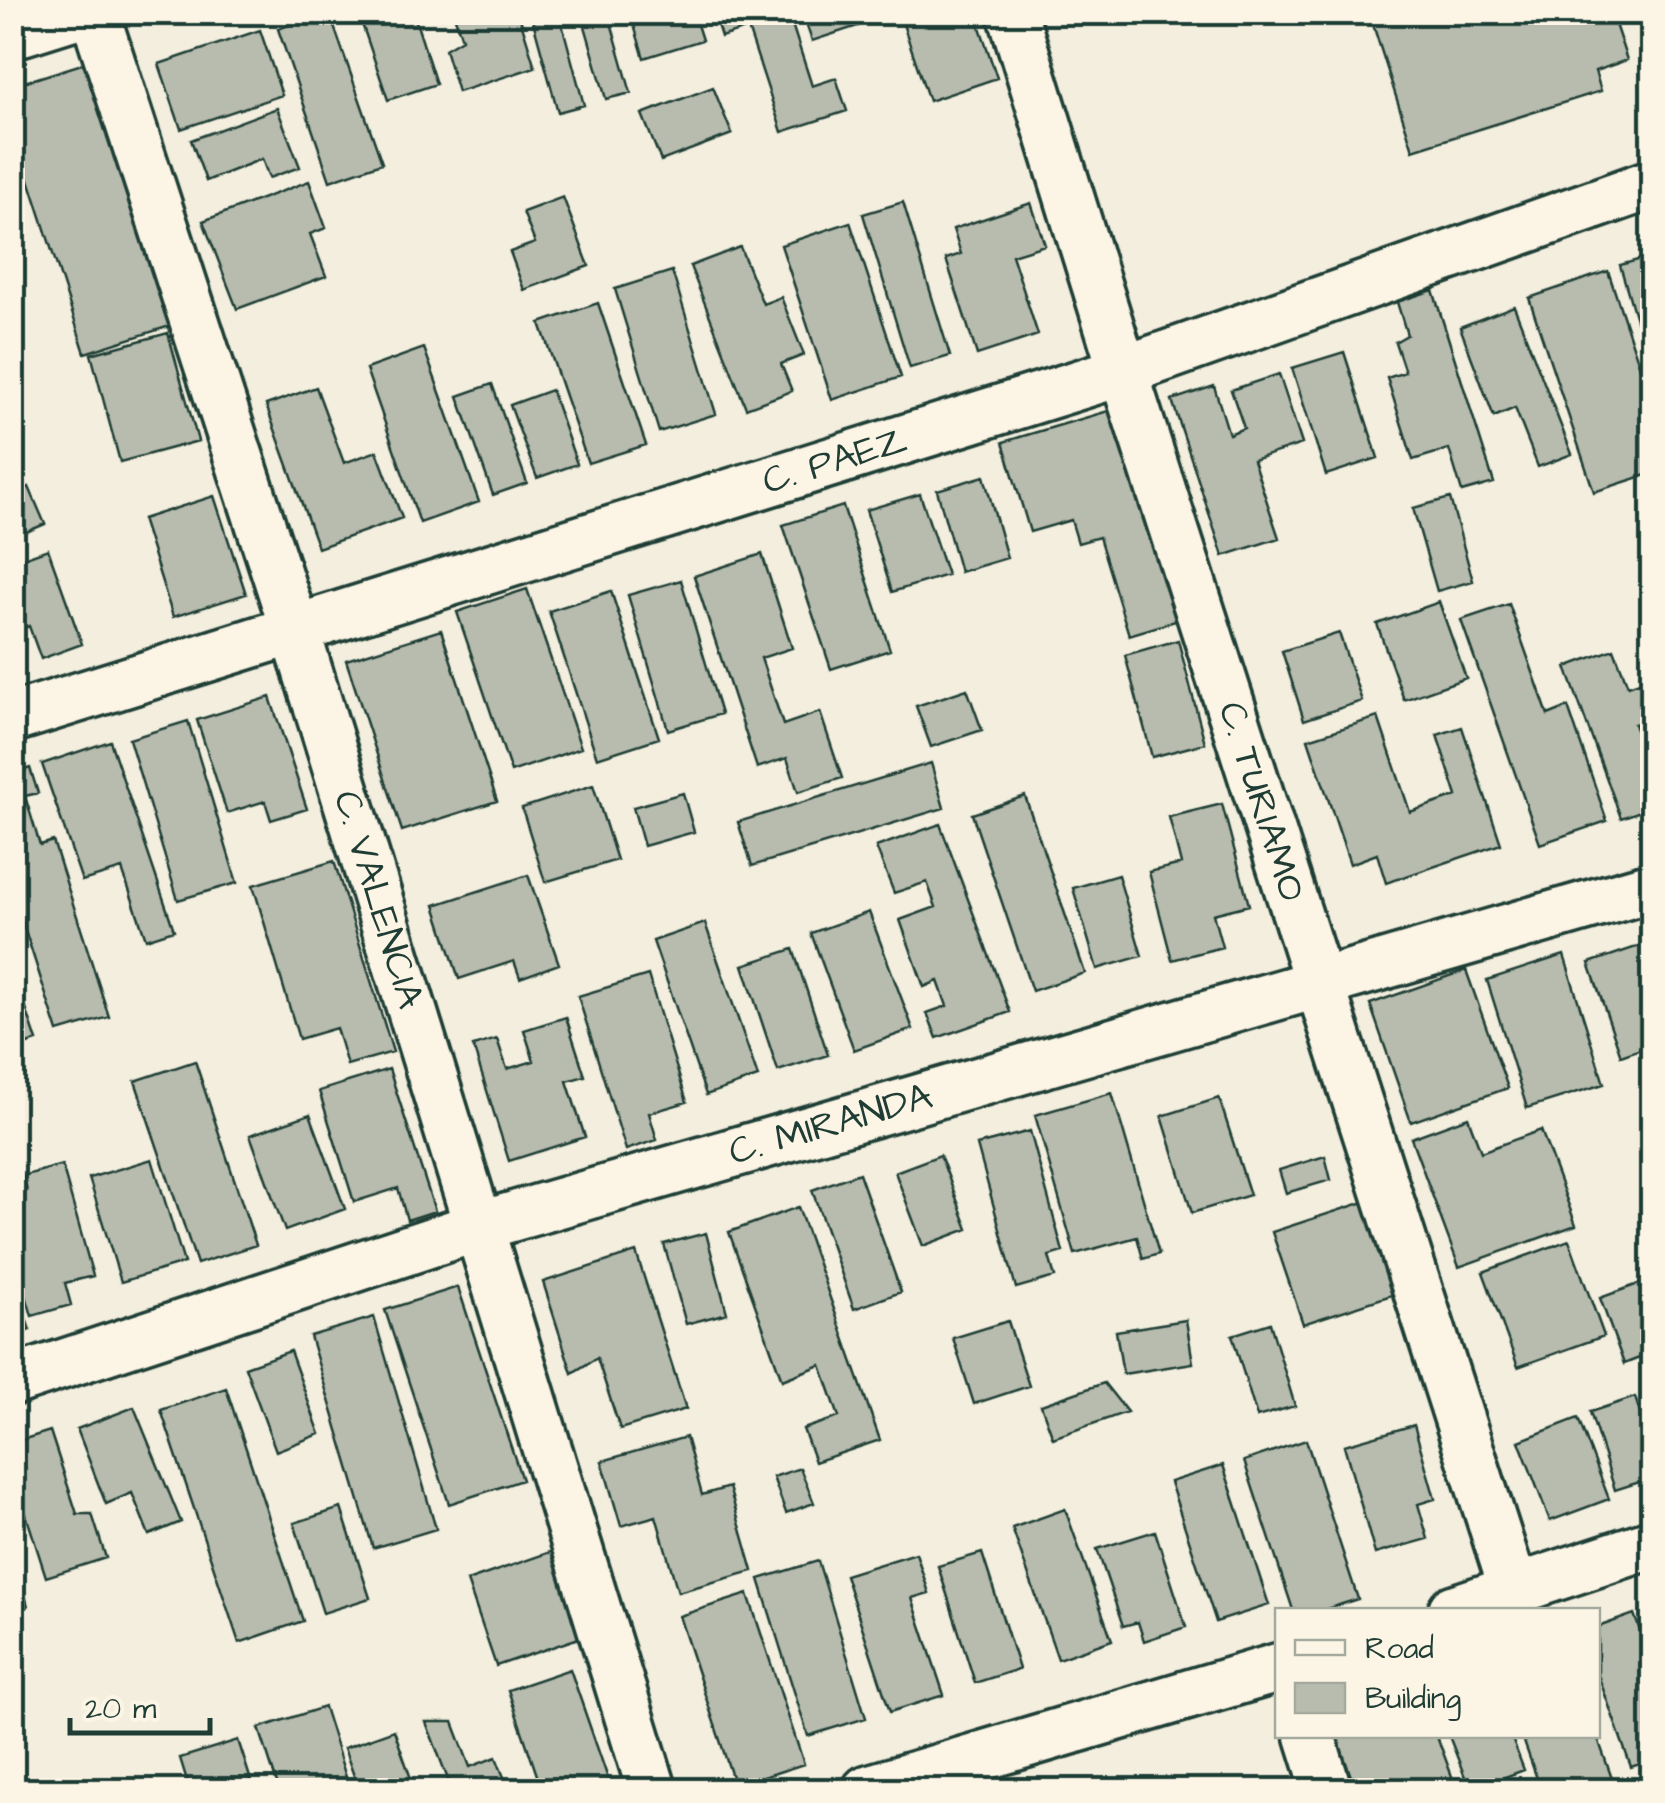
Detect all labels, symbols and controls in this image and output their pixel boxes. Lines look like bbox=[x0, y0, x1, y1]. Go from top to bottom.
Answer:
street label: C. PAEZ bbox=[756, 414, 913, 508]
street label: C. TURIAMO bbox=[1205, 695, 1317, 908]
street label: C. VALENCIA bbox=[320, 784, 436, 1015]
street label: C. MIRANDA bbox=[723, 1071, 938, 1179]
legend bbox=[1275, 1608, 1600, 1738]
text: Road bbox=[1365, 1628, 1434, 1670]
scale bar bbox=[70, 1673, 210, 1735]
text: Building bbox=[1365, 1678, 1461, 1721]
text: 20 m bbox=[85, 1688, 157, 1730]

